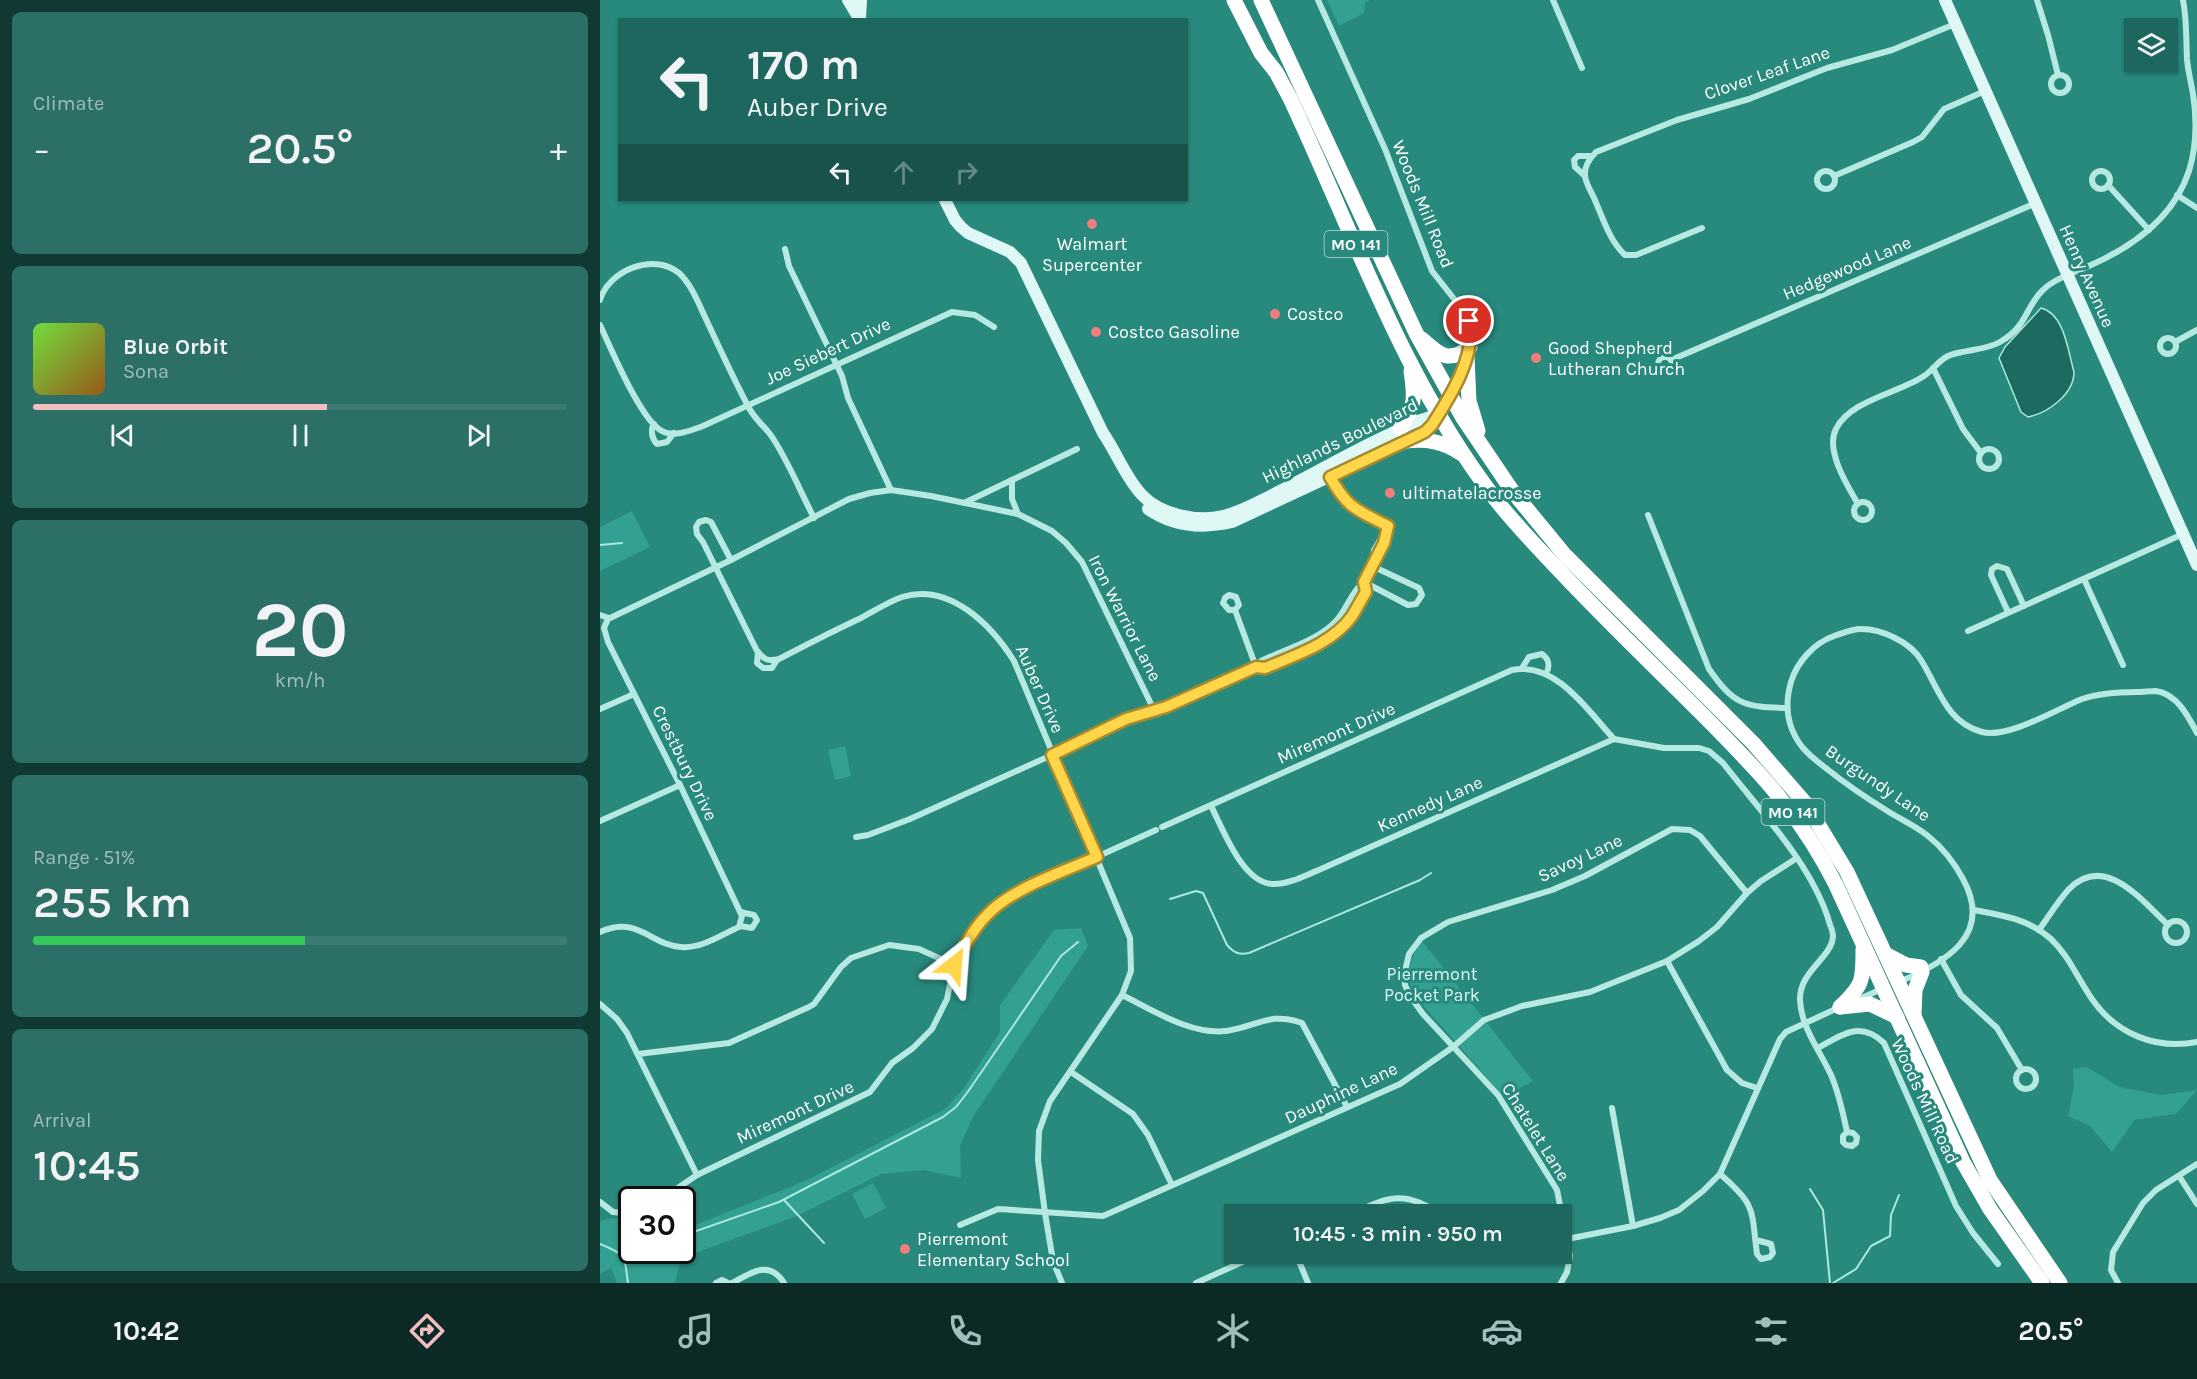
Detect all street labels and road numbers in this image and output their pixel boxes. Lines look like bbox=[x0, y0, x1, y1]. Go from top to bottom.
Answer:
street label: Clover Leaf Lane bbox=[1701, 41, 1833, 105]
street label: Woods Mill Road bbox=[1387, 137, 1459, 271]
street label: Henry Avenue bbox=[2054, 221, 2120, 331]
road number: MO 141 bbox=[1324, 231, 1388, 257]
street label: Hedgewood Lane bbox=[1779, 231, 1915, 305]
street label: Joe Siebert Drive bbox=[762, 312, 894, 390]
street label: Highlands Boulevard bbox=[1258, 394, 1422, 488]
street label: Iron Warrior Lane bbox=[1084, 551, 1166, 685]
street label: Auber Drive bbox=[1011, 642, 1069, 736]
street label: Miremont Drive bbox=[1274, 697, 1398, 769]
street label: Crestbury Drive bbox=[648, 702, 722, 824]
street label: Burgundy Lane bbox=[1821, 740, 1935, 826]
street label: Kennedy Lane bbox=[1374, 771, 1486, 837]
road number: MO 141 bbox=[1762, 799, 1824, 825]
street label: Savoy Lane bbox=[1534, 829, 1626, 887]
street label: Woods Mill Road bbox=[1886, 1035, 1964, 1167]
street label: Dauphine Lane bbox=[1281, 1057, 1401, 1129]
street label: Miremont Drive bbox=[733, 1075, 857, 1149]
street label: Chatelet Lane bbox=[1497, 1079, 1575, 1185]

